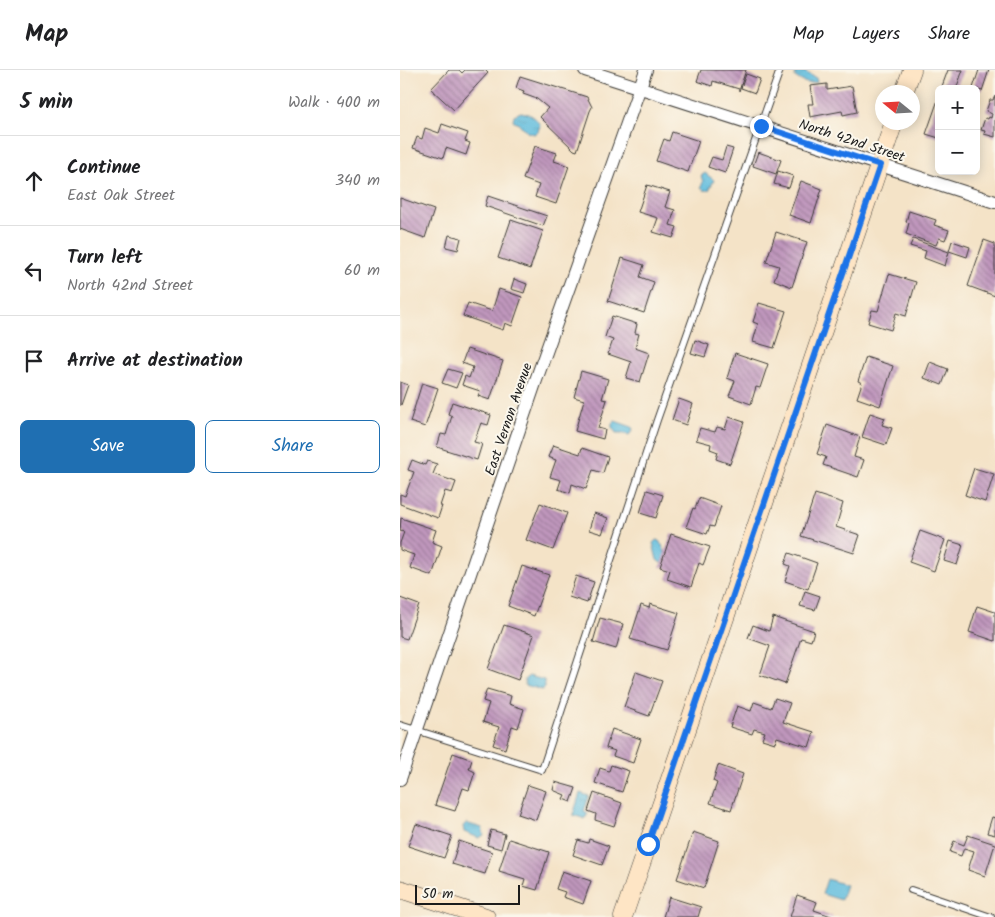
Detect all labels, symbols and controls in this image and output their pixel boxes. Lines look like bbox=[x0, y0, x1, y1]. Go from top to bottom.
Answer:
text: Map bbox=[25, 15, 68, 54]
text: Map bbox=[793, 20, 824, 49]
text: Layers bbox=[852, 20, 900, 49]
text: Share bbox=[928, 20, 970, 49]
north arrow bbox=[875, 85, 920, 130]
map controls bbox=[935, 85, 980, 175]
button: + bbox=[935, 85, 980, 130]
text: 5 min bbox=[20, 86, 73, 119]
text: Walk · 400 m bbox=[288, 90, 380, 115]
street label: North 42nd Street bbox=[796, 113, 908, 169]
route end bbox=[750, 115, 773, 138]
button: − bbox=[935, 130, 980, 175]
text: Continue bbox=[67, 153, 140, 183]
icon: ahead bbox=[20, 167, 48, 195]
text: 340 m bbox=[335, 168, 380, 193]
text: East Oak Street bbox=[67, 183, 175, 208]
text: Turn left bbox=[67, 243, 142, 273]
icon: left bbox=[20, 257, 48, 285]
text: 60 m bbox=[344, 258, 380, 283]
text: North 42nd Street bbox=[67, 273, 193, 298]
text: Arrive at destination bbox=[67, 346, 243, 376]
icon: arrive bbox=[20, 347, 48, 375]
street label: East Vernon Avenue bbox=[479, 359, 539, 479]
button: Save bbox=[20, 420, 195, 473]
button: Share bbox=[205, 420, 380, 473]
route start bbox=[637, 833, 660, 856]
scale bar bbox=[415, 882, 520, 905]
text: 50 m bbox=[422, 883, 453, 905]

